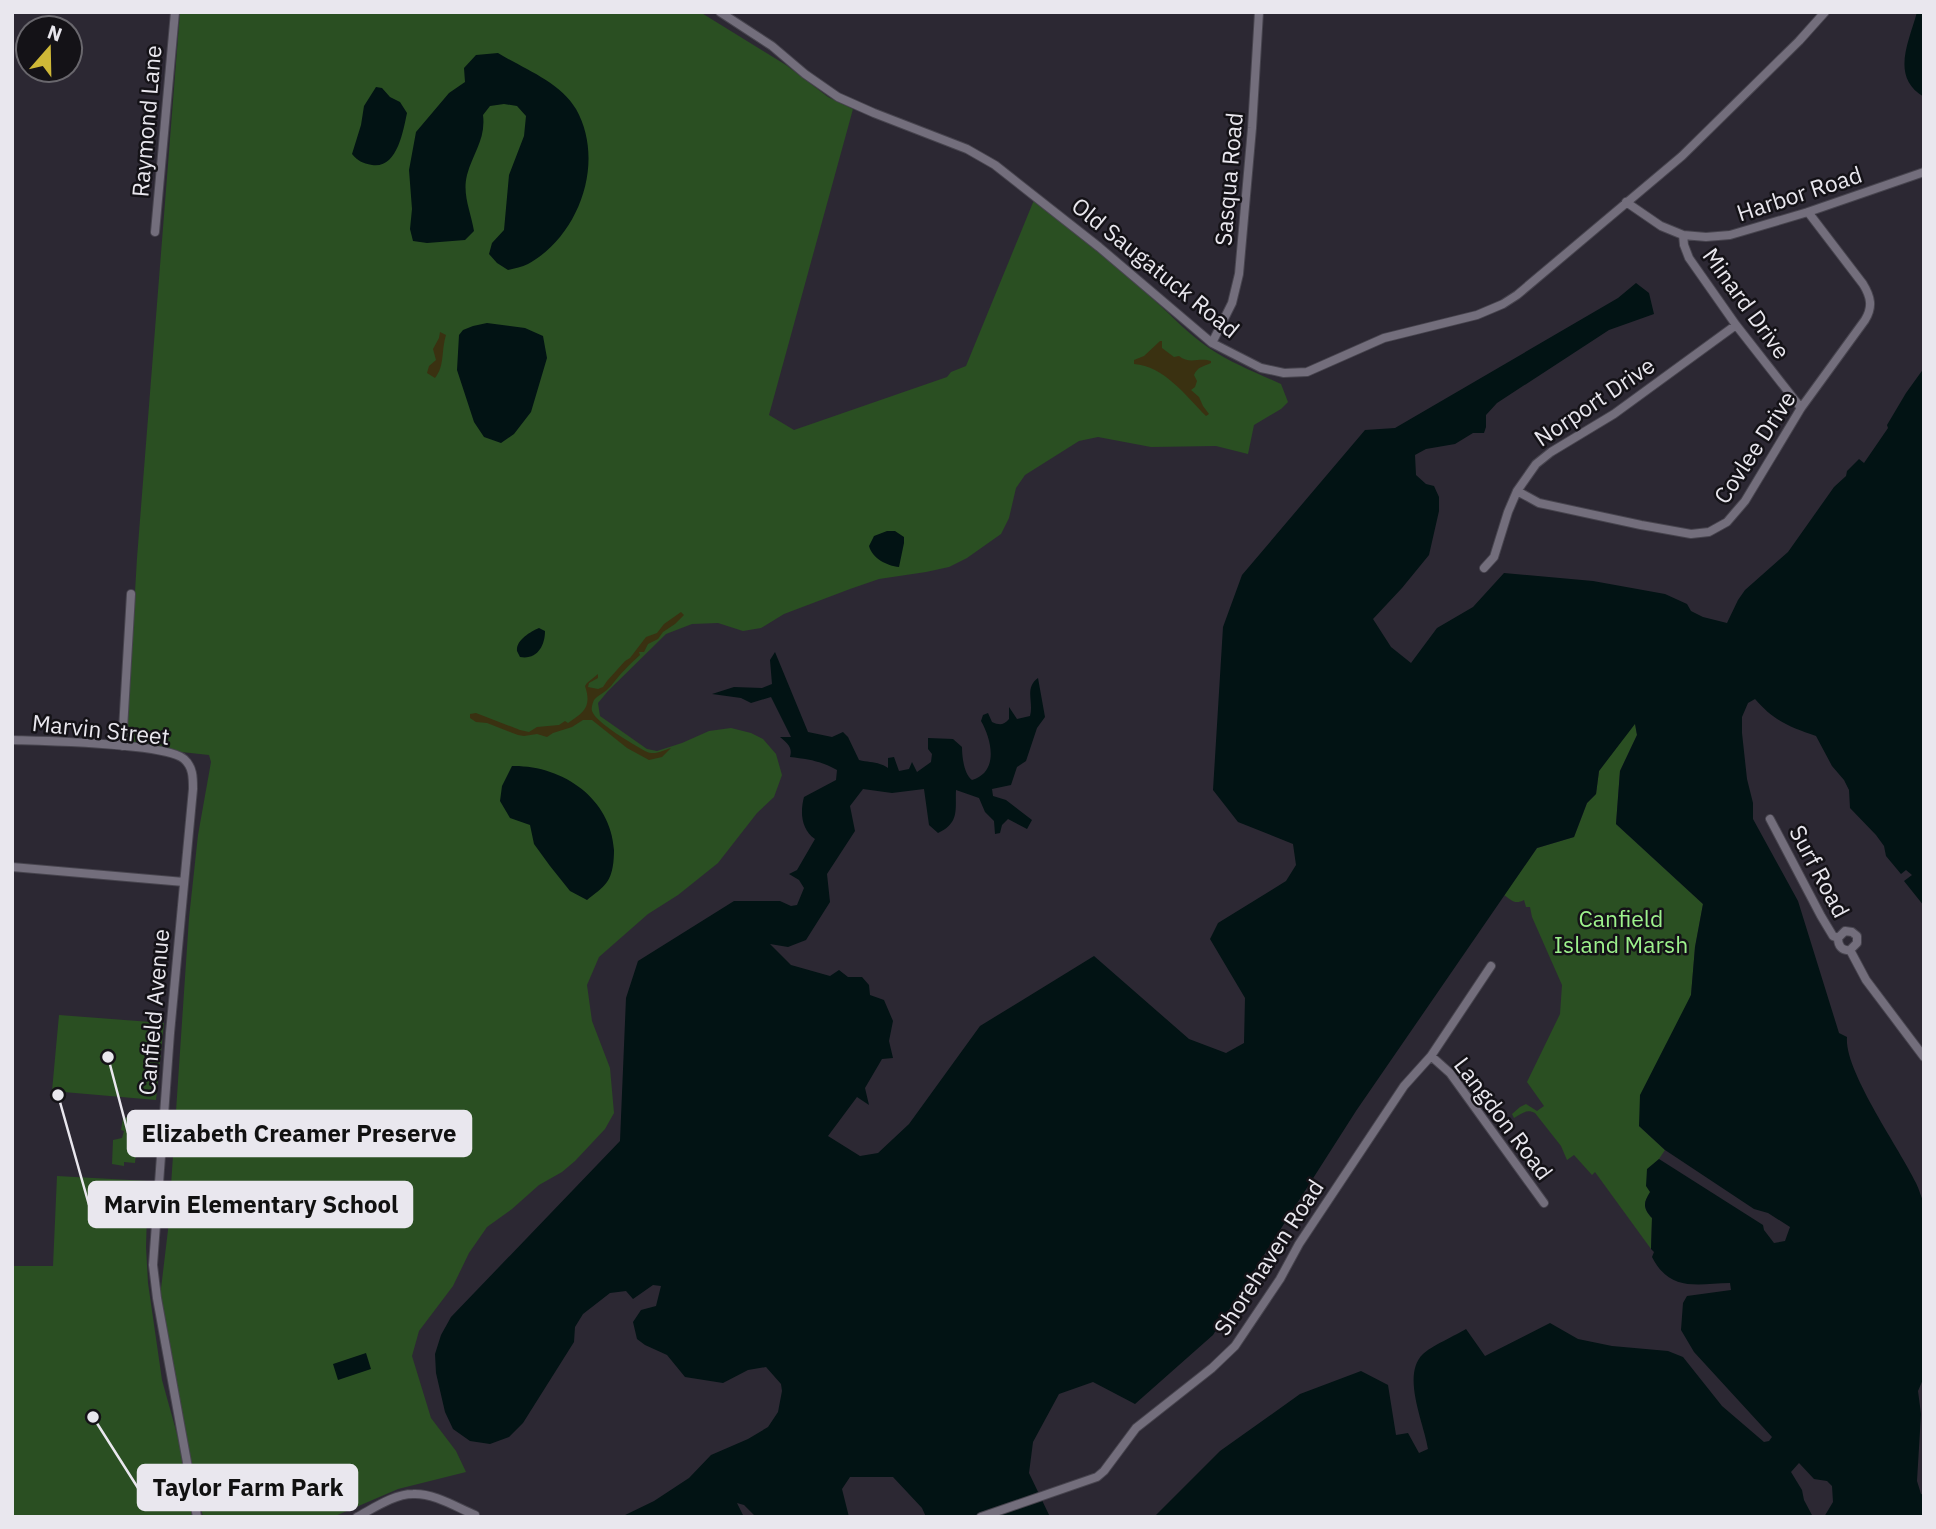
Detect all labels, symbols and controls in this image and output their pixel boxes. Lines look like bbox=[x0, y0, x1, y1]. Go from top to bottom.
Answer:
north arrow bbox=[14, 14, 84, 84]
text: N bbox=[44, 19, 65, 47]
street label: Raymond Lane bbox=[124, 44, 168, 198]
street label: Sasqua Road bbox=[1207, 111, 1249, 247]
street label: Harbor Road bbox=[1733, 159, 1865, 227]
street label: Old Saugatuck Road bbox=[1066, 190, 1246, 344]
street label: Minard Drive bbox=[1697, 242, 1797, 364]
street label: Norport Drive bbox=[1528, 350, 1660, 452]
street label: Covlee Drive bbox=[1706, 385, 1802, 509]
street label: Marvin Street bbox=[31, 707, 171, 751]
street label: Surf Road bbox=[1783, 819, 1857, 923]
park label: Canfield Island Marsh bbox=[1554, 903, 1688, 959]
street label: Canfield Avenue bbox=[131, 927, 175, 1097]
street label: Langdon Road bbox=[1448, 1050, 1560, 1186]
callout: Elizabeth Creamer Preserve bbox=[128, 1111, 471, 1156]
text: Elizabeth Creamer Preserve bbox=[142, 1117, 456, 1149]
street label: Shorehaven Road bbox=[1206, 1173, 1330, 1341]
callout: Marvin Elementary School bbox=[89, 1182, 412, 1227]
text: Marvin Elementary School bbox=[104, 1188, 398, 1220]
callout: Taylor Farm Park bbox=[138, 1465, 357, 1510]
text: Taylor Farm Park bbox=[153, 1471, 344, 1503]

